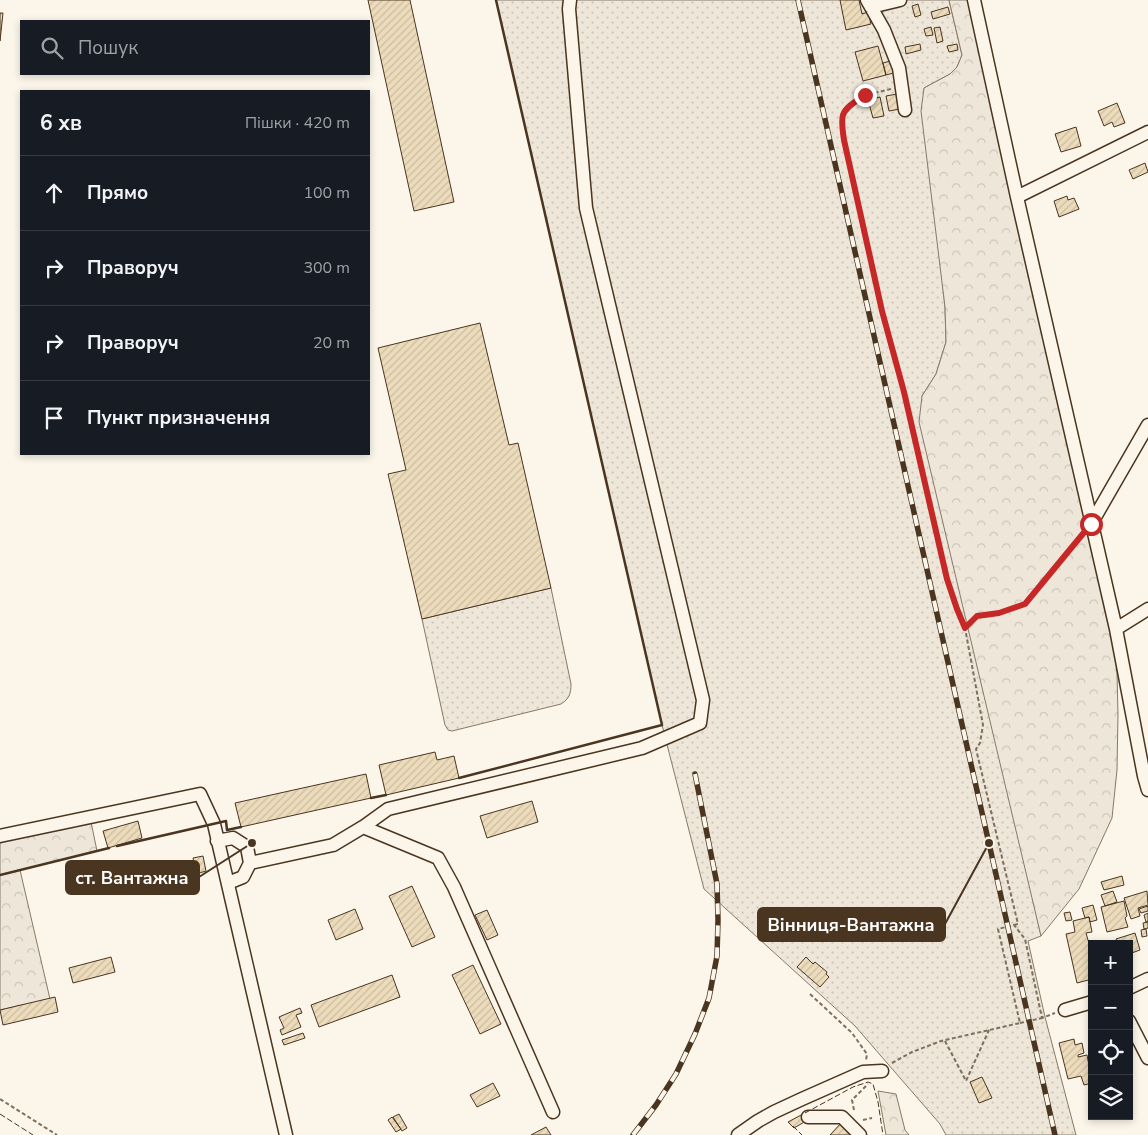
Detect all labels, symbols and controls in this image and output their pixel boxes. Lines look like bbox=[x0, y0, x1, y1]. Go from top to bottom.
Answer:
search box bbox=[20, 20, 370, 75]
icon: search bbox=[38, 34, 66, 62]
text: Пошук bbox=[78, 35, 138, 61]
route end bbox=[854, 84, 877, 107]
text: 6 хв bbox=[40, 109, 82, 137]
text: Пішки · 420 m bbox=[245, 112, 350, 134]
icon: ahead bbox=[40, 179, 68, 207]
text: Прямо bbox=[87, 180, 148, 206]
text: 100 m bbox=[303, 182, 350, 204]
icon: right bbox=[40, 254, 68, 282]
text: Праворуч bbox=[87, 255, 179, 281]
text: 300 m bbox=[303, 257, 350, 279]
icon: right bbox=[40, 329, 68, 357]
text: Праворуч bbox=[87, 330, 179, 356]
text: 20 m bbox=[313, 332, 350, 354]
icon: arrive bbox=[40, 404, 68, 432]
text: Пункт призначення bbox=[87, 405, 270, 431]
route start bbox=[1080, 513, 1103, 536]
callout: ст. Вантажна bbox=[66, 861, 199, 894]
text: ст. Вантажна bbox=[75, 866, 189, 890]
callout: Вінниця-Вантажна bbox=[758, 908, 945, 941]
text: Вінниця-Вантажна bbox=[767, 913, 935, 937]
map controls bbox=[1088, 940, 1133, 1120]
button: + bbox=[1088, 940, 1133, 985]
button: − bbox=[1088, 985, 1133, 1030]
button: locate bbox=[1088, 1030, 1133, 1075]
button: layers bbox=[1088, 1075, 1133, 1120]

